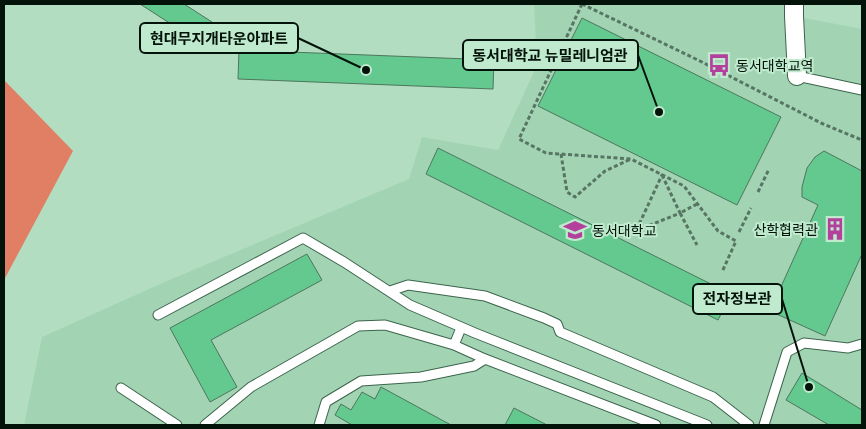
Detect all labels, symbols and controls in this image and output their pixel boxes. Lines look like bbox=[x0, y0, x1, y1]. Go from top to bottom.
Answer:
callout: 현대무지개타운아파트 bbox=[140, 23, 298, 53]
text: 현대무지개타운아파트 bbox=[150, 28, 288, 48]
callout: 동서대학교 뉴밀레니엄관 bbox=[463, 40, 638, 70]
text: 동서대학교 뉴밀레니엄관 bbox=[472, 45, 628, 65]
bus stop icon: 동서대학교역 bbox=[706, 52, 732, 78]
place label: 동서대학교역 bbox=[736, 56, 813, 75]
building icon: 산학협력관 bbox=[822, 216, 848, 242]
school or university icon: 동서대학교 bbox=[562, 217, 588, 243]
place label: 산학협력관 bbox=[754, 220, 818, 239]
place label: 동서대학교 bbox=[592, 221, 657, 240]
callout: 전자정보관 bbox=[693, 284, 782, 314]
text: 전자정보관 bbox=[702, 288, 772, 308]

